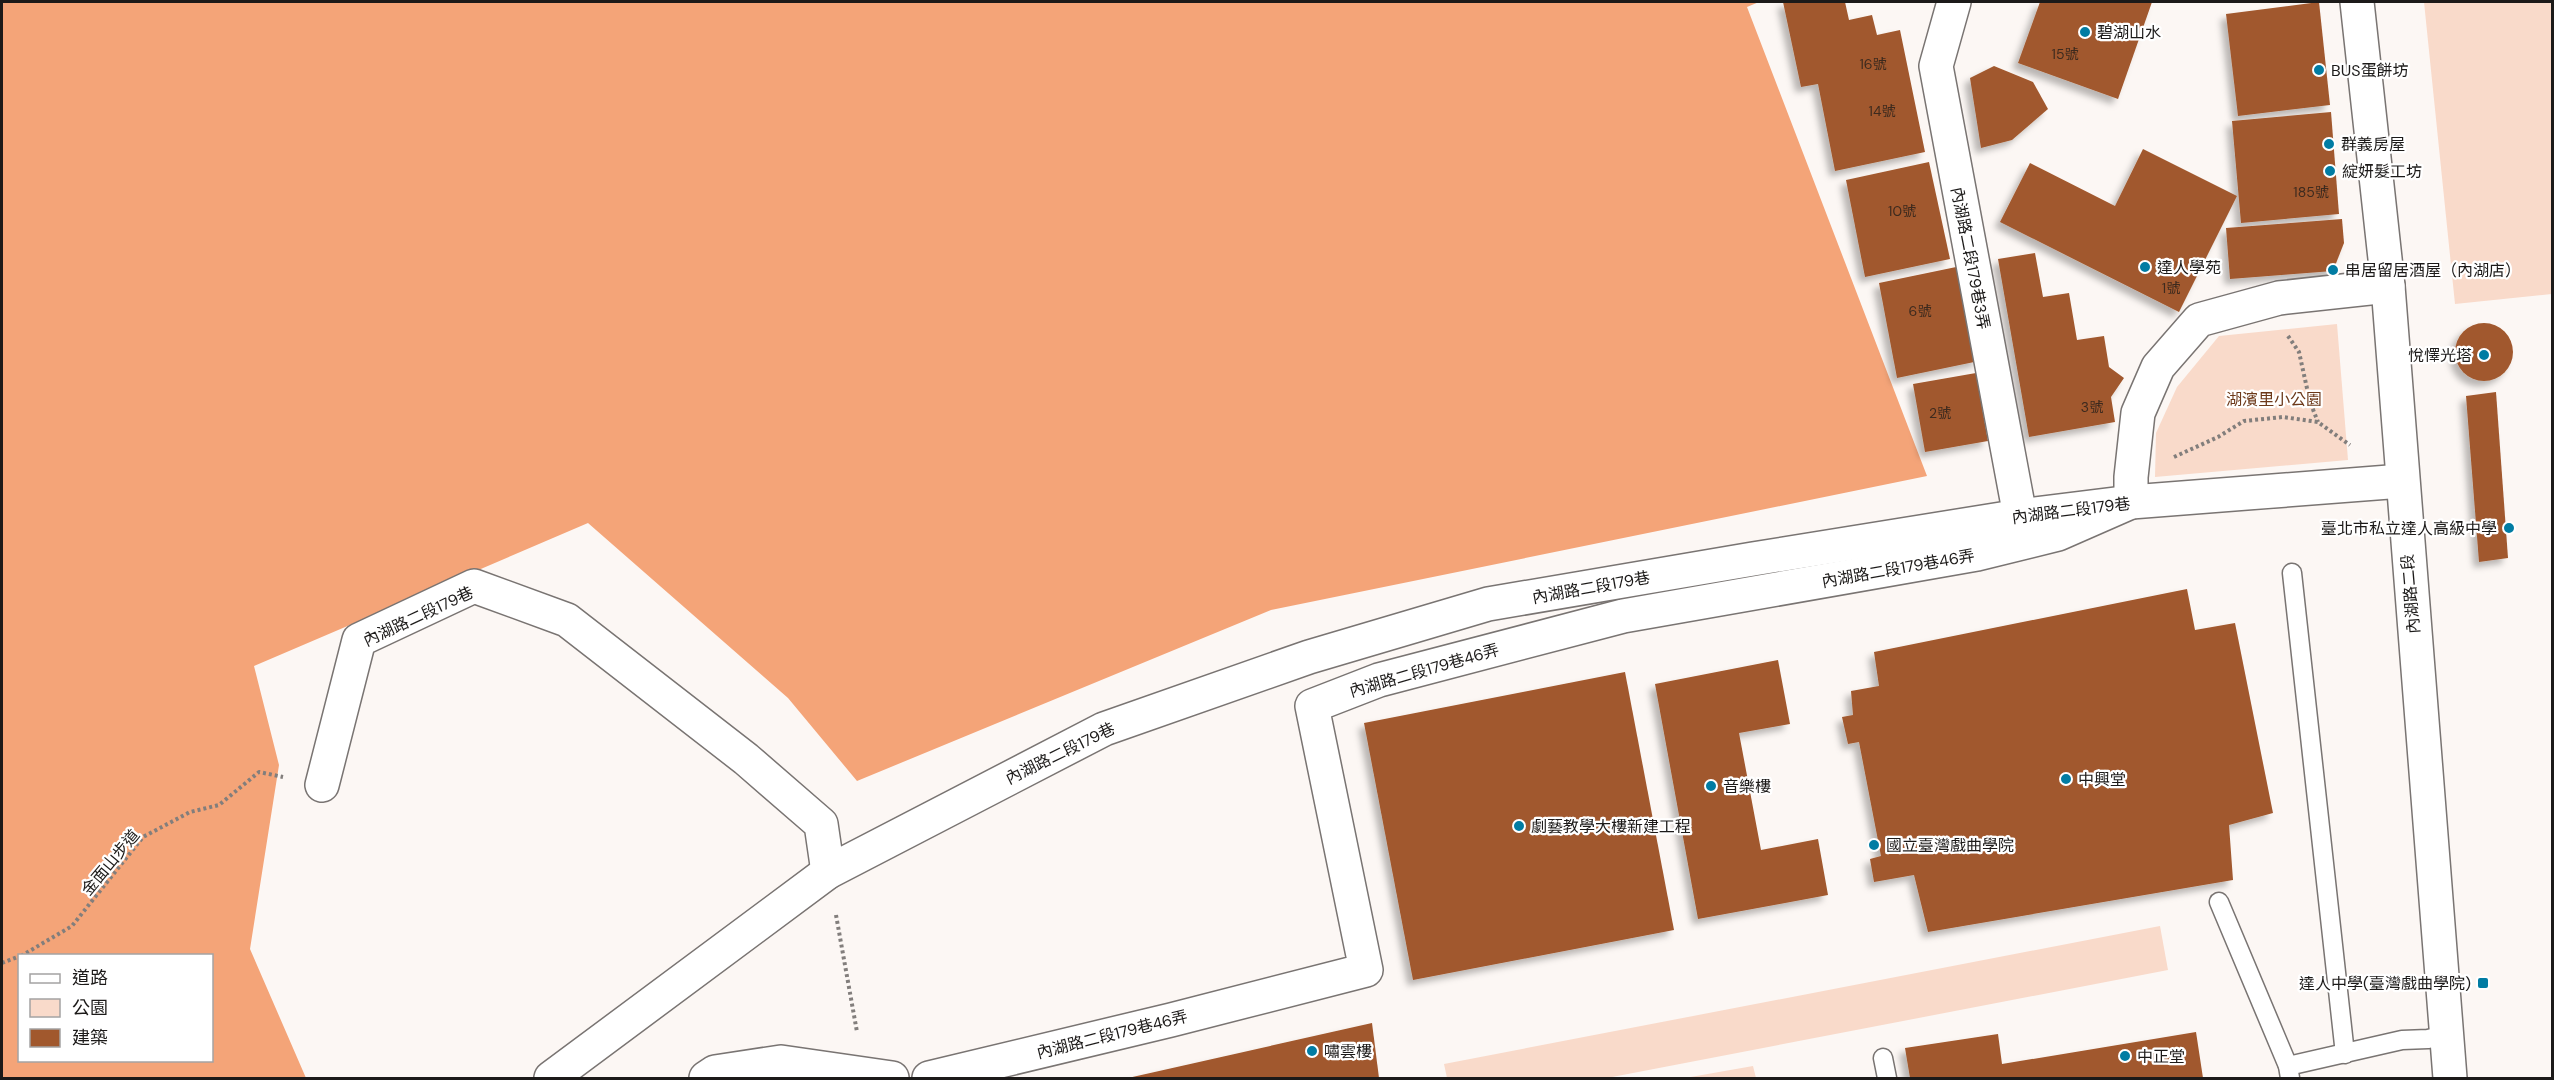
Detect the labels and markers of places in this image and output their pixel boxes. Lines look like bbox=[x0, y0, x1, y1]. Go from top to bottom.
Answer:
place label: 碧湖山水 bbox=[2097, 22, 2161, 43]
marker: 碧湖山水 bbox=[2078, 25, 2092, 39]
place label: BUS蛋餅坊 bbox=[2331, 60, 2408, 81]
marker: BUS蛋餅坊 bbox=[2312, 63, 2326, 77]
place label: 群義房屋 bbox=[2341, 134, 2405, 155]
marker: 群義房屋 bbox=[2322, 137, 2336, 151]
place label: 綻妍髮工坊 bbox=[2342, 161, 2422, 182]
marker: 綻妍髮工坊 bbox=[2323, 164, 2337, 178]
place label: 達人學苑 bbox=[2157, 257, 2221, 278]
marker: 達人學苑 bbox=[2138, 260, 2152, 274]
place label: 串居留居酒屋（內湖店） bbox=[2345, 260, 2521, 281]
marker: 串居留居酒屋（內湖店） bbox=[2326, 263, 2340, 277]
place label: 悅懌光塔 bbox=[2408, 345, 2472, 366]
marker: 悅懌光塔 bbox=[2477, 348, 2491, 362]
place label: 臺北市私立達人高級中學 bbox=[2321, 518, 2497, 539]
marker: 臺北市私立達人高級中學 bbox=[2502, 521, 2516, 535]
place label: 中興堂 bbox=[2078, 769, 2126, 790]
marker: 中興堂 bbox=[2059, 772, 2073, 786]
place label: 音樂樓 bbox=[1723, 776, 1771, 797]
marker: 音樂樓 bbox=[1704, 779, 1718, 793]
place label: 劇藝教學大樓新建工程 bbox=[1531, 816, 1691, 837]
marker: 劇藝教學大樓新建工程 bbox=[1512, 819, 1526, 833]
place label: 國立臺灣戲曲學院 bbox=[1886, 835, 2014, 856]
marker: 國立臺灣戲曲學院 bbox=[1867, 838, 1881, 852]
place label: 達人中學(臺灣戲曲學院) bbox=[2299, 973, 2471, 994]
marker: 達人中學(臺灣戲曲學院) bbox=[2476, 976, 2490, 990]
place label: 嘯雲樓 bbox=[1324, 1041, 1372, 1062]
marker: 嘯雲樓 bbox=[1305, 1044, 1319, 1058]
place label: 中正堂 bbox=[2137, 1046, 2185, 1067]
marker: 中正堂 bbox=[2118, 1049, 2132, 1063]

